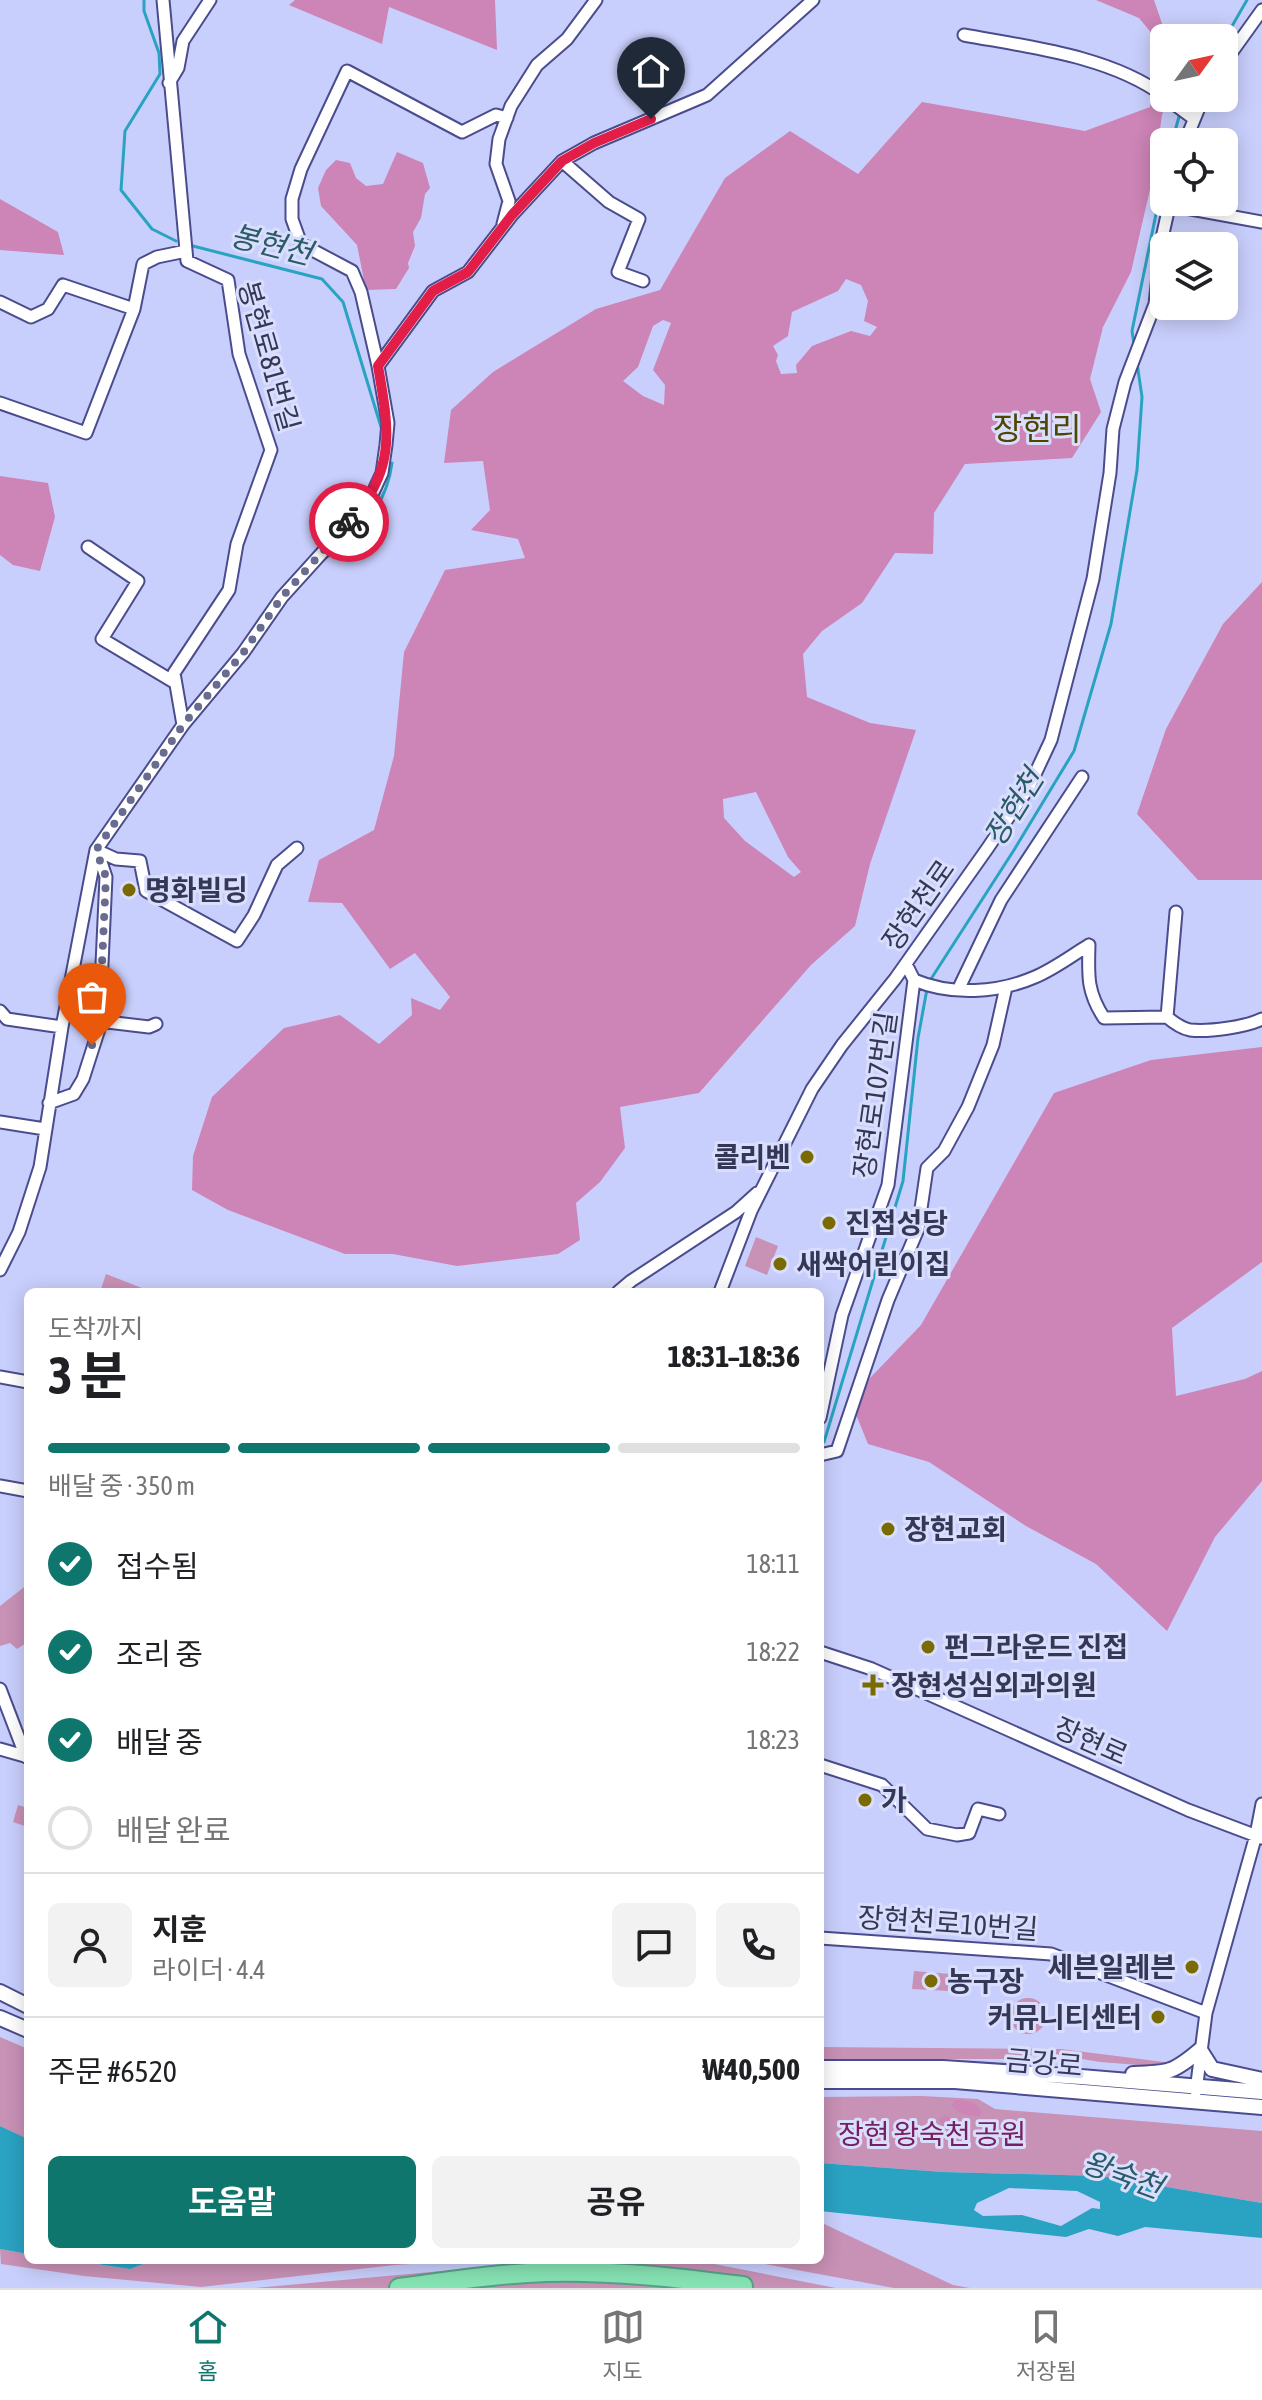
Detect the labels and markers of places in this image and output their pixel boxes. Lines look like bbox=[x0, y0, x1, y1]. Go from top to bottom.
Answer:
pin bbox=[617, 37, 685, 119]
place label: 명화빌딩 bbox=[145, 874, 248, 906]
marker: 명화빌딩 bbox=[120, 881, 138, 899]
pin bbox=[58, 963, 126, 1045]
place label: 콜리벤 bbox=[714, 1141, 791, 1173]
marker: 콜리벤 bbox=[798, 1148, 816, 1166]
place label: 진접성당 bbox=[845, 1207, 948, 1239]
marker: 진접성당 bbox=[820, 1214, 838, 1232]
place label: 새싹어린이집 bbox=[796, 1248, 951, 1280]
marker: 새싹어린이집 bbox=[771, 1255, 789, 1273]
place label: 장현교회 bbox=[904, 1513, 1007, 1545]
marker: 장현교회 bbox=[879, 1520, 897, 1538]
place label: 펀그라운드 진접 bbox=[944, 1631, 1128, 1663]
marker: 펀그라운드 진접 bbox=[919, 1638, 937, 1656]
place label: 장현성심외과의원 bbox=[891, 1669, 1097, 1701]
marker: 장현성심외과의원 bbox=[862, 1674, 884, 1696]
place label: 가 bbox=[881, 1784, 907, 1816]
marker: 가 bbox=[856, 1791, 874, 1809]
place label: 세븐일레븐 bbox=[1047, 1951, 1176, 1983]
marker: 세븐일레븐 bbox=[1183, 1958, 1201, 1976]
place label: 농구장 bbox=[947, 1965, 1024, 1997]
marker: 농구장 bbox=[922, 1972, 940, 1990]
place label: 커뮤니티센터 bbox=[987, 2001, 1142, 2033]
marker: 커뮤니티센터 bbox=[1149, 2008, 1167, 2026]

